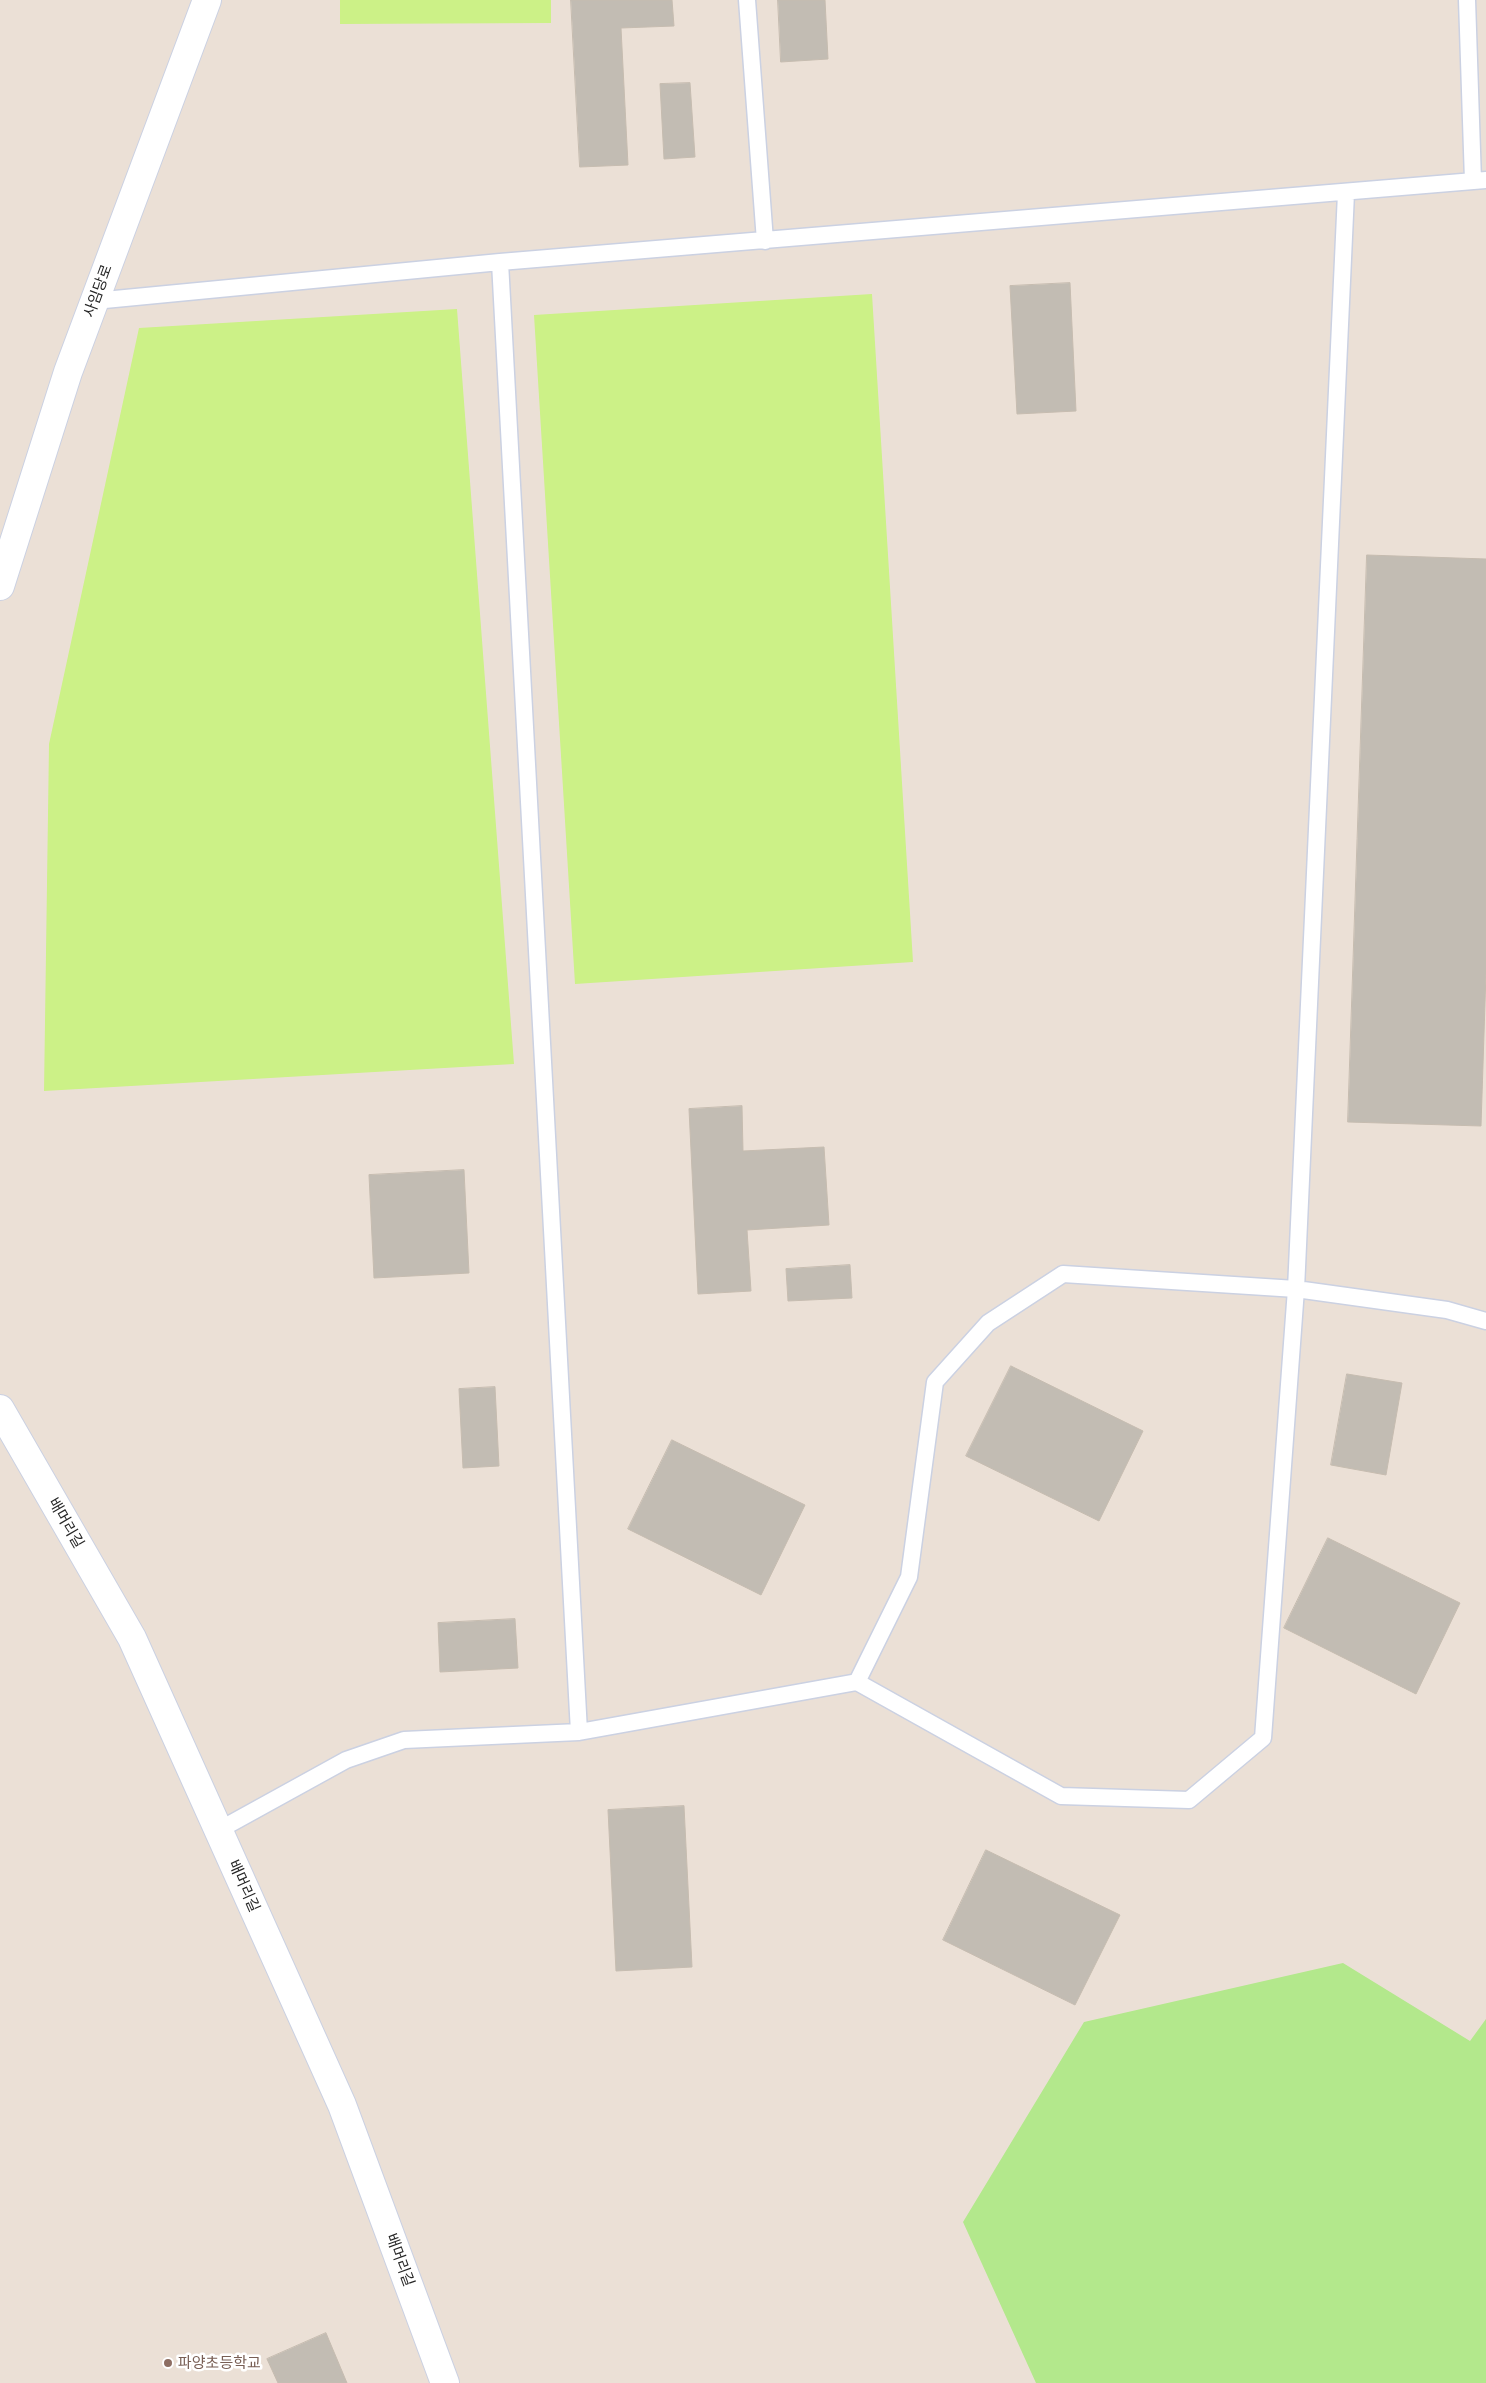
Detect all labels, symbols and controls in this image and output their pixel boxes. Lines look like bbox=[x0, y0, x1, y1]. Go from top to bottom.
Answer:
street label: 사임당로 bbox=[80, 262, 116, 320]
street label: 배머리길 bbox=[44, 1495, 88, 1551]
street label: 배머리길 bbox=[225, 1857, 263, 1915]
street label: 배머리길 bbox=[382, 2231, 418, 2289]
place label: 파양초등학교 bbox=[178, 2354, 261, 2372]
marker: 파양초등학교 bbox=[162, 2357, 174, 2369]

